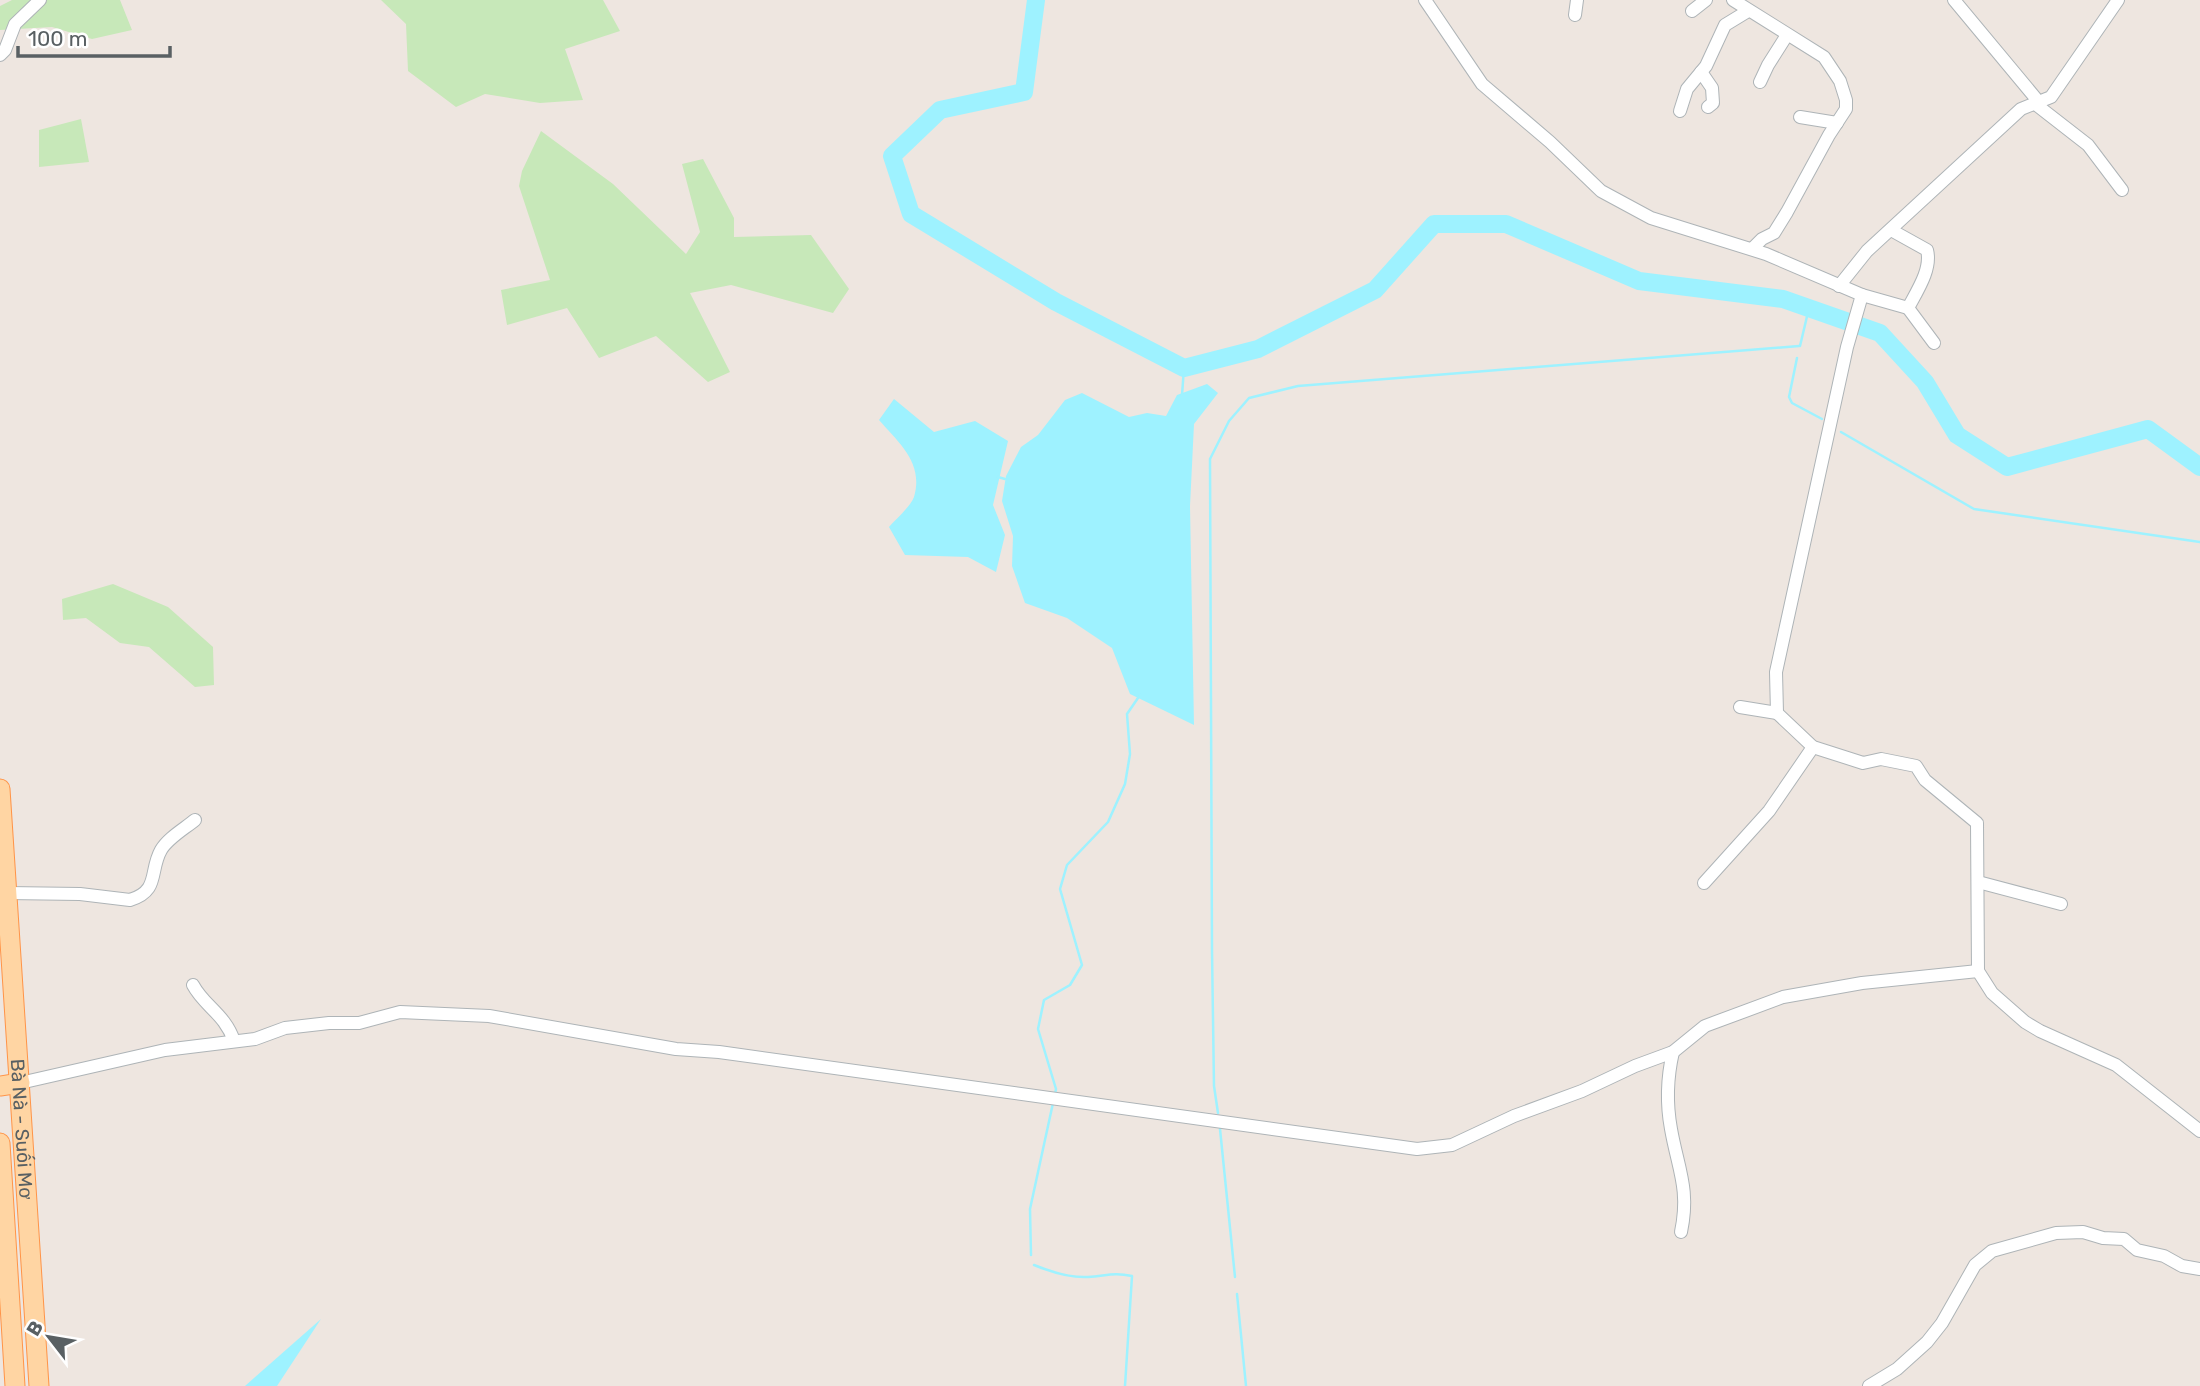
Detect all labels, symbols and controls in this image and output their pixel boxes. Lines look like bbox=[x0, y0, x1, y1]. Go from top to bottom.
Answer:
scale bar bbox=[18, 14, 170, 58]
text: 100 m bbox=[28, 26, 87, 51]
street label: Bà Nà - Suối Mơ bbox=[6, 1058, 38, 1200]
north arrow bbox=[14, 1302, 84, 1372]
text: B bbox=[22, 1317, 48, 1340]

